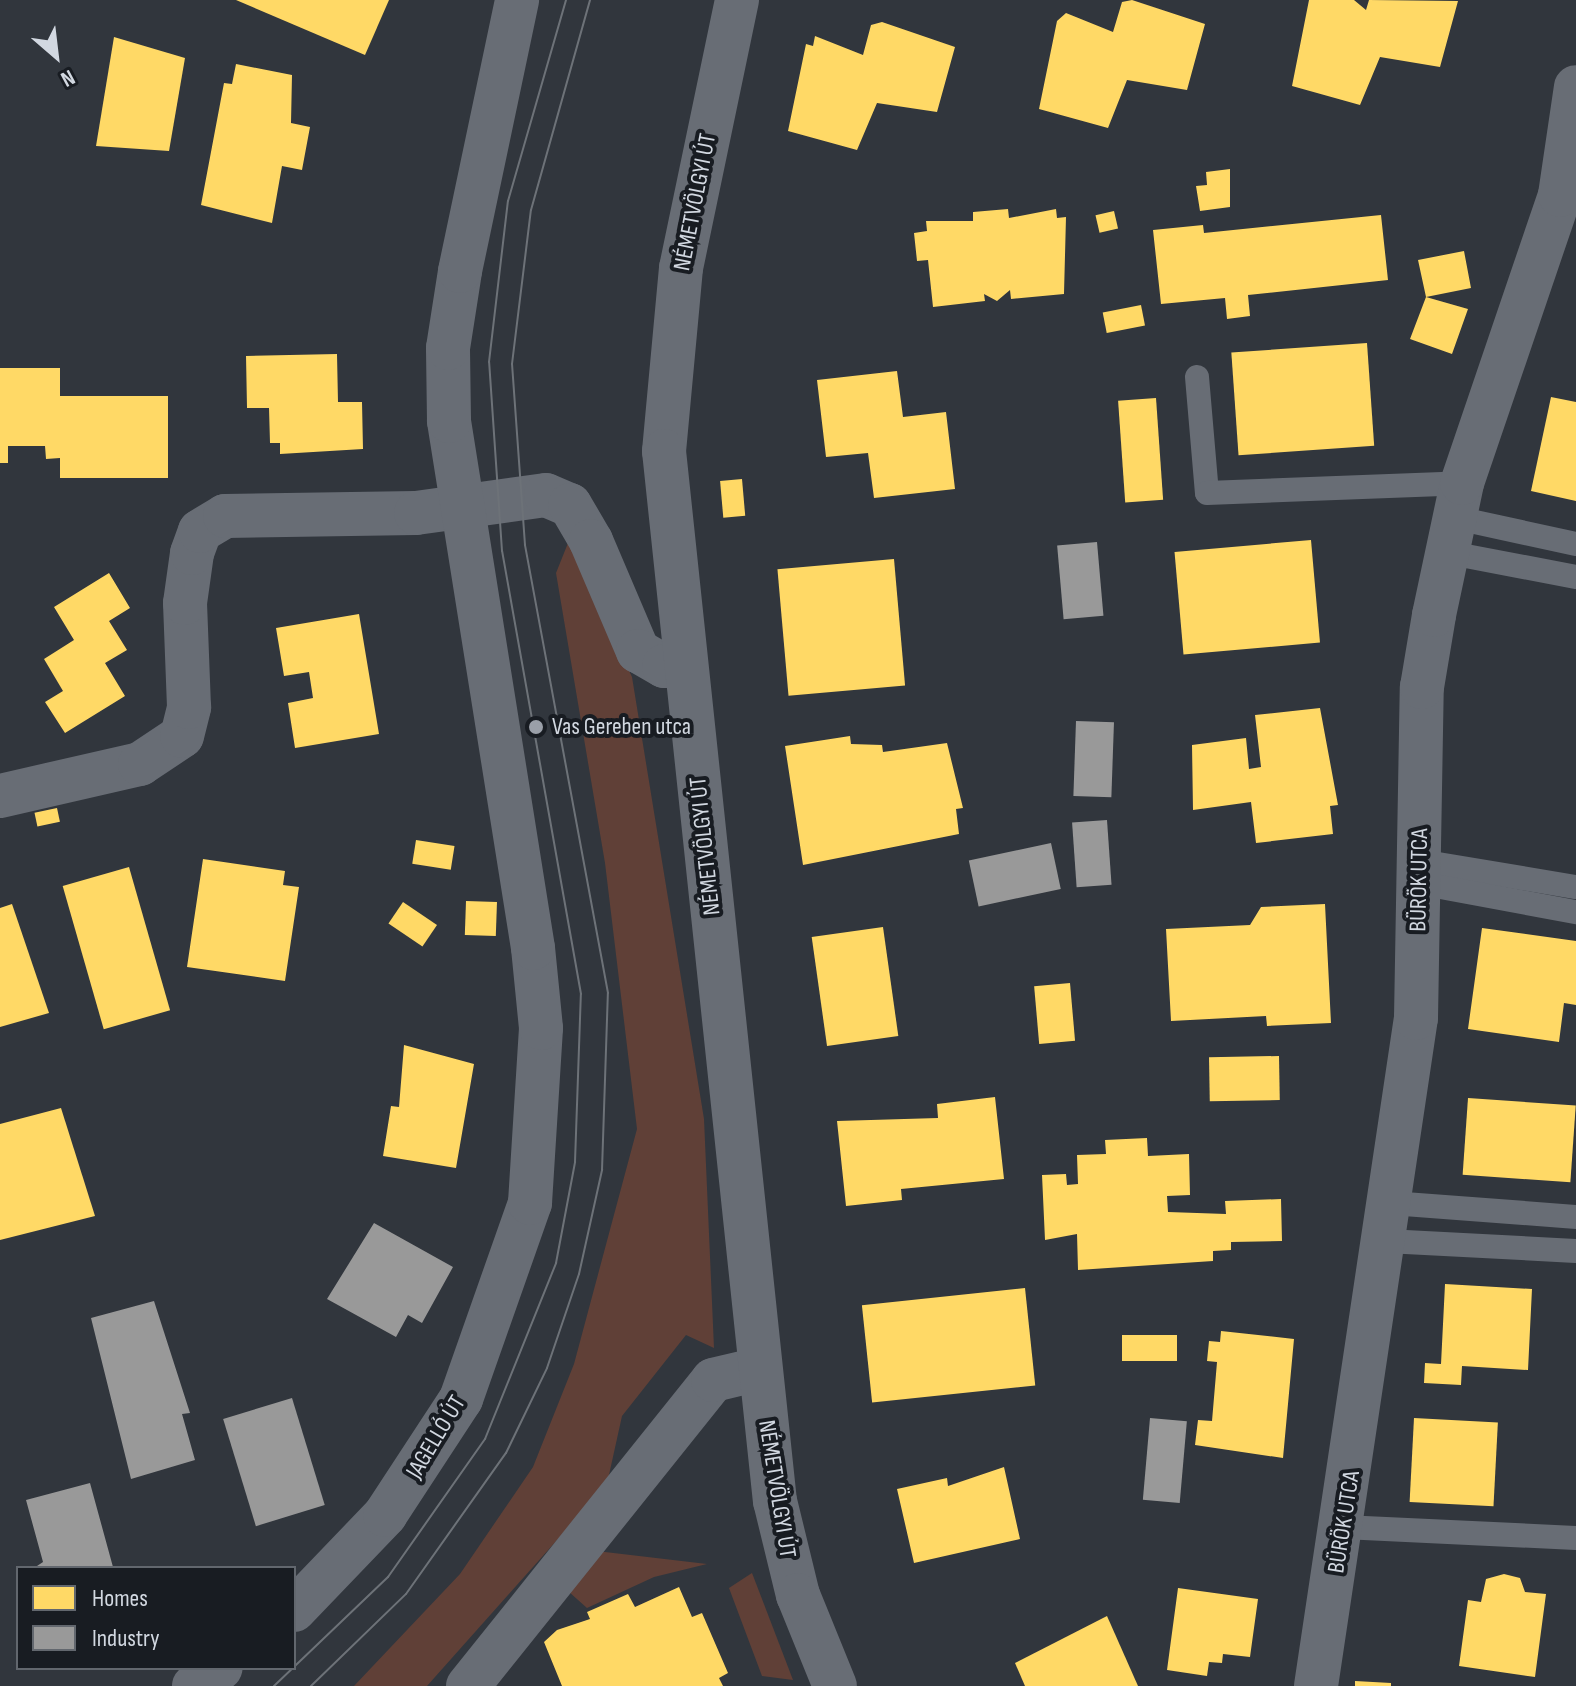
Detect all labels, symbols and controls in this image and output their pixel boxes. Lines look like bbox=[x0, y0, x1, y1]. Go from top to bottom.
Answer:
north arrow bbox=[16, 16, 96, 96]
text: N bbox=[56, 63, 79, 92]
street label: NÉMETVÖLGYI ÚT bbox=[668, 131, 722, 273]
place label: Vas Gereben utca bbox=[552, 713, 691, 741]
marker: Vas Gereben utca bbox=[527, 718, 545, 736]
street label: NÉMETVÖLGYI ÚT bbox=[683, 775, 727, 917]
street label: BÜRÖK UTCA bbox=[1404, 828, 1434, 932]
street label: JAGELLÓ ÚT bbox=[400, 1390, 472, 1484]
street label: NÉMETVÖLGYI ÚT bbox=[752, 1418, 802, 1560]
street label: BÜRÖK UTCA bbox=[1322, 1469, 1366, 1575]
legend bbox=[16, 1566, 296, 1670]
text: Homes bbox=[92, 1584, 148, 1613]
text: Industry bbox=[92, 1624, 159, 1653]

